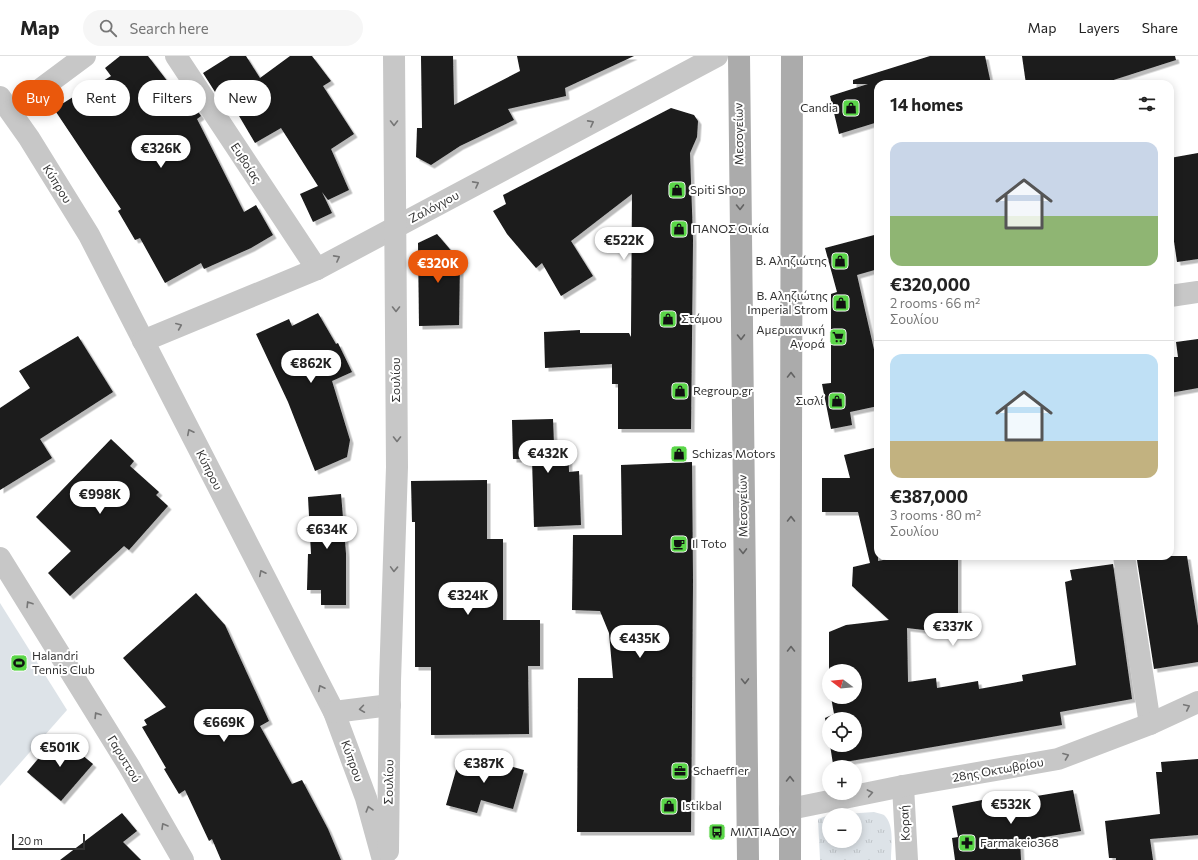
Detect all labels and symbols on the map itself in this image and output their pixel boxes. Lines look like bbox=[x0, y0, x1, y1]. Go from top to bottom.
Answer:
shop icon: Candia bbox=[841, 98, 861, 118]
place label: Candia bbox=[800, 100, 838, 114]
street label: Μεσογείων bbox=[730, 103, 746, 165]
one-way arrow bbox=[390, 120, 398, 126]
one-way arrow bbox=[587, 120, 594, 128]
pin: €326K bbox=[133, 135, 189, 169]
street label: Ευβοίας bbox=[229, 140, 265, 185]
street label: Κύπρου bbox=[41, 162, 75, 206]
shop icon: Spiti Shop bbox=[667, 180, 687, 200]
one-way arrow bbox=[472, 181, 479, 189]
place label: Spiti Shop bbox=[690, 182, 746, 196]
street label: Ζαλόγγου bbox=[406, 187, 461, 225]
one-way arrow bbox=[736, 204, 744, 210]
shop icon: ΠΑΝΟΣ Οικία bbox=[669, 219, 689, 239]
place label: ΠΑΝΟΣ Οικία bbox=[692, 221, 769, 235]
pin: €522K bbox=[596, 227, 652, 261]
pin: €320K bbox=[410, 250, 466, 284]
shop icon: Β. Αληζιώτης bbox=[830, 251, 850, 271]
place label: Β. Αληζιώτης bbox=[756, 253, 827, 267]
one-way arrow bbox=[333, 256, 340, 263]
place label: Β. Αληζιώτης Imperial Strom bbox=[747, 288, 828, 316]
shop icon: Β. Αληζιώτης Imperial Strom bbox=[831, 293, 851, 313]
one-way arrow bbox=[392, 306, 400, 312]
shop icon: Στάμου bbox=[658, 309, 678, 329]
place label: Στάμου bbox=[681, 311, 723, 325]
place label: Αμερικανική Αγορά bbox=[756, 322, 825, 350]
one-way arrow bbox=[175, 323, 182, 331]
supermarket icon: Αμερικανική Αγορά bbox=[828, 327, 848, 347]
one-way arrow bbox=[737, 334, 745, 340]
pin: €862K bbox=[283, 350, 339, 384]
street label: Σουλίου bbox=[388, 357, 402, 403]
one-way arrow bbox=[787, 372, 795, 378]
shop icon: Regroup.gr bbox=[670, 381, 690, 401]
place label: Regroup.gr bbox=[693, 383, 753, 397]
shop icon: Σισλί bbox=[827, 391, 847, 411]
place label: Σισλί bbox=[795, 393, 824, 407]
one-way arrow bbox=[187, 429, 195, 436]
one-way arrow bbox=[393, 436, 401, 442]
pin: €432K bbox=[520, 440, 576, 474]
shop icon: Schizas Motors bbox=[669, 444, 689, 464]
place label: Schizas Motors bbox=[692, 446, 776, 460]
street label: Κύπρου bbox=[194, 447, 226, 492]
street label: Μεσογείων bbox=[734, 475, 750, 537]
pin: €998K bbox=[72, 481, 128, 515]
pin: €634K bbox=[299, 516, 355, 550]
one-way arrow bbox=[787, 516, 795, 522]
cafe icon: Il Toto bbox=[669, 534, 689, 554]
place label: Il Toto bbox=[692, 536, 727, 550]
one-way arrow bbox=[739, 548, 747, 554]
one-way arrow bbox=[389, 566, 398, 572]
one-way arrow bbox=[259, 569, 267, 577]
pin: €324K bbox=[440, 582, 496, 616]
one-way arrow bbox=[26, 601, 33, 608]
pin: €337K bbox=[925, 613, 981, 647]
pin: €435K bbox=[612, 625, 668, 659]
one-way arrow bbox=[787, 646, 795, 652]
place label: Halandri Tennis Club bbox=[32, 648, 95, 676]
sports icon: Halandri Tennis Club bbox=[9, 653, 29, 673]
north arrow bbox=[822, 664, 862, 704]
one-way arrow bbox=[741, 678, 749, 684]
one-way arrow bbox=[319, 685, 326, 692]
one-way arrow bbox=[359, 704, 365, 713]
one-way arrow bbox=[1182, 704, 1190, 712]
pin: €669K bbox=[196, 709, 252, 743]
one-way arrow bbox=[94, 712, 102, 719]
street label: Γαρυττού bbox=[105, 732, 144, 785]
pin: €501K bbox=[32, 734, 88, 768]
street label: Κύπρου bbox=[339, 738, 367, 783]
pin: €387K bbox=[456, 750, 512, 784]
one-way arrow bbox=[1063, 752, 1070, 760]
street label: 28ης Οκτωβρίου bbox=[951, 754, 1045, 784]
street label: Σουλίου bbox=[381, 759, 395, 805]
office icon: Schaeffler bbox=[670, 761, 690, 781]
place label: Schaeffler bbox=[693, 763, 749, 777]
one-way arrow bbox=[786, 776, 794, 782]
one-way arrow bbox=[867, 789, 873, 798]
pin: €532K bbox=[983, 791, 1039, 825]
shop icon: Istikbal bbox=[659, 796, 679, 816]
place label: Istikbal bbox=[682, 798, 722, 812]
street label: Κοραή bbox=[896, 805, 912, 841]
one-way arrow bbox=[365, 806, 374, 813]
bus stop icon: ΜΙΛΤΙΑΔΟΥ bbox=[707, 822, 727, 842]
one-way arrow bbox=[161, 823, 168, 830]
place label: ΜΙΛΤΙΑΔΟΥ bbox=[730, 824, 797, 838]
scale bar bbox=[12, 832, 85, 851]
pharmacy icon: Farmakeio368 bbox=[957, 833, 977, 853]
place label: Farmakeio368 bbox=[980, 835, 1059, 849]

